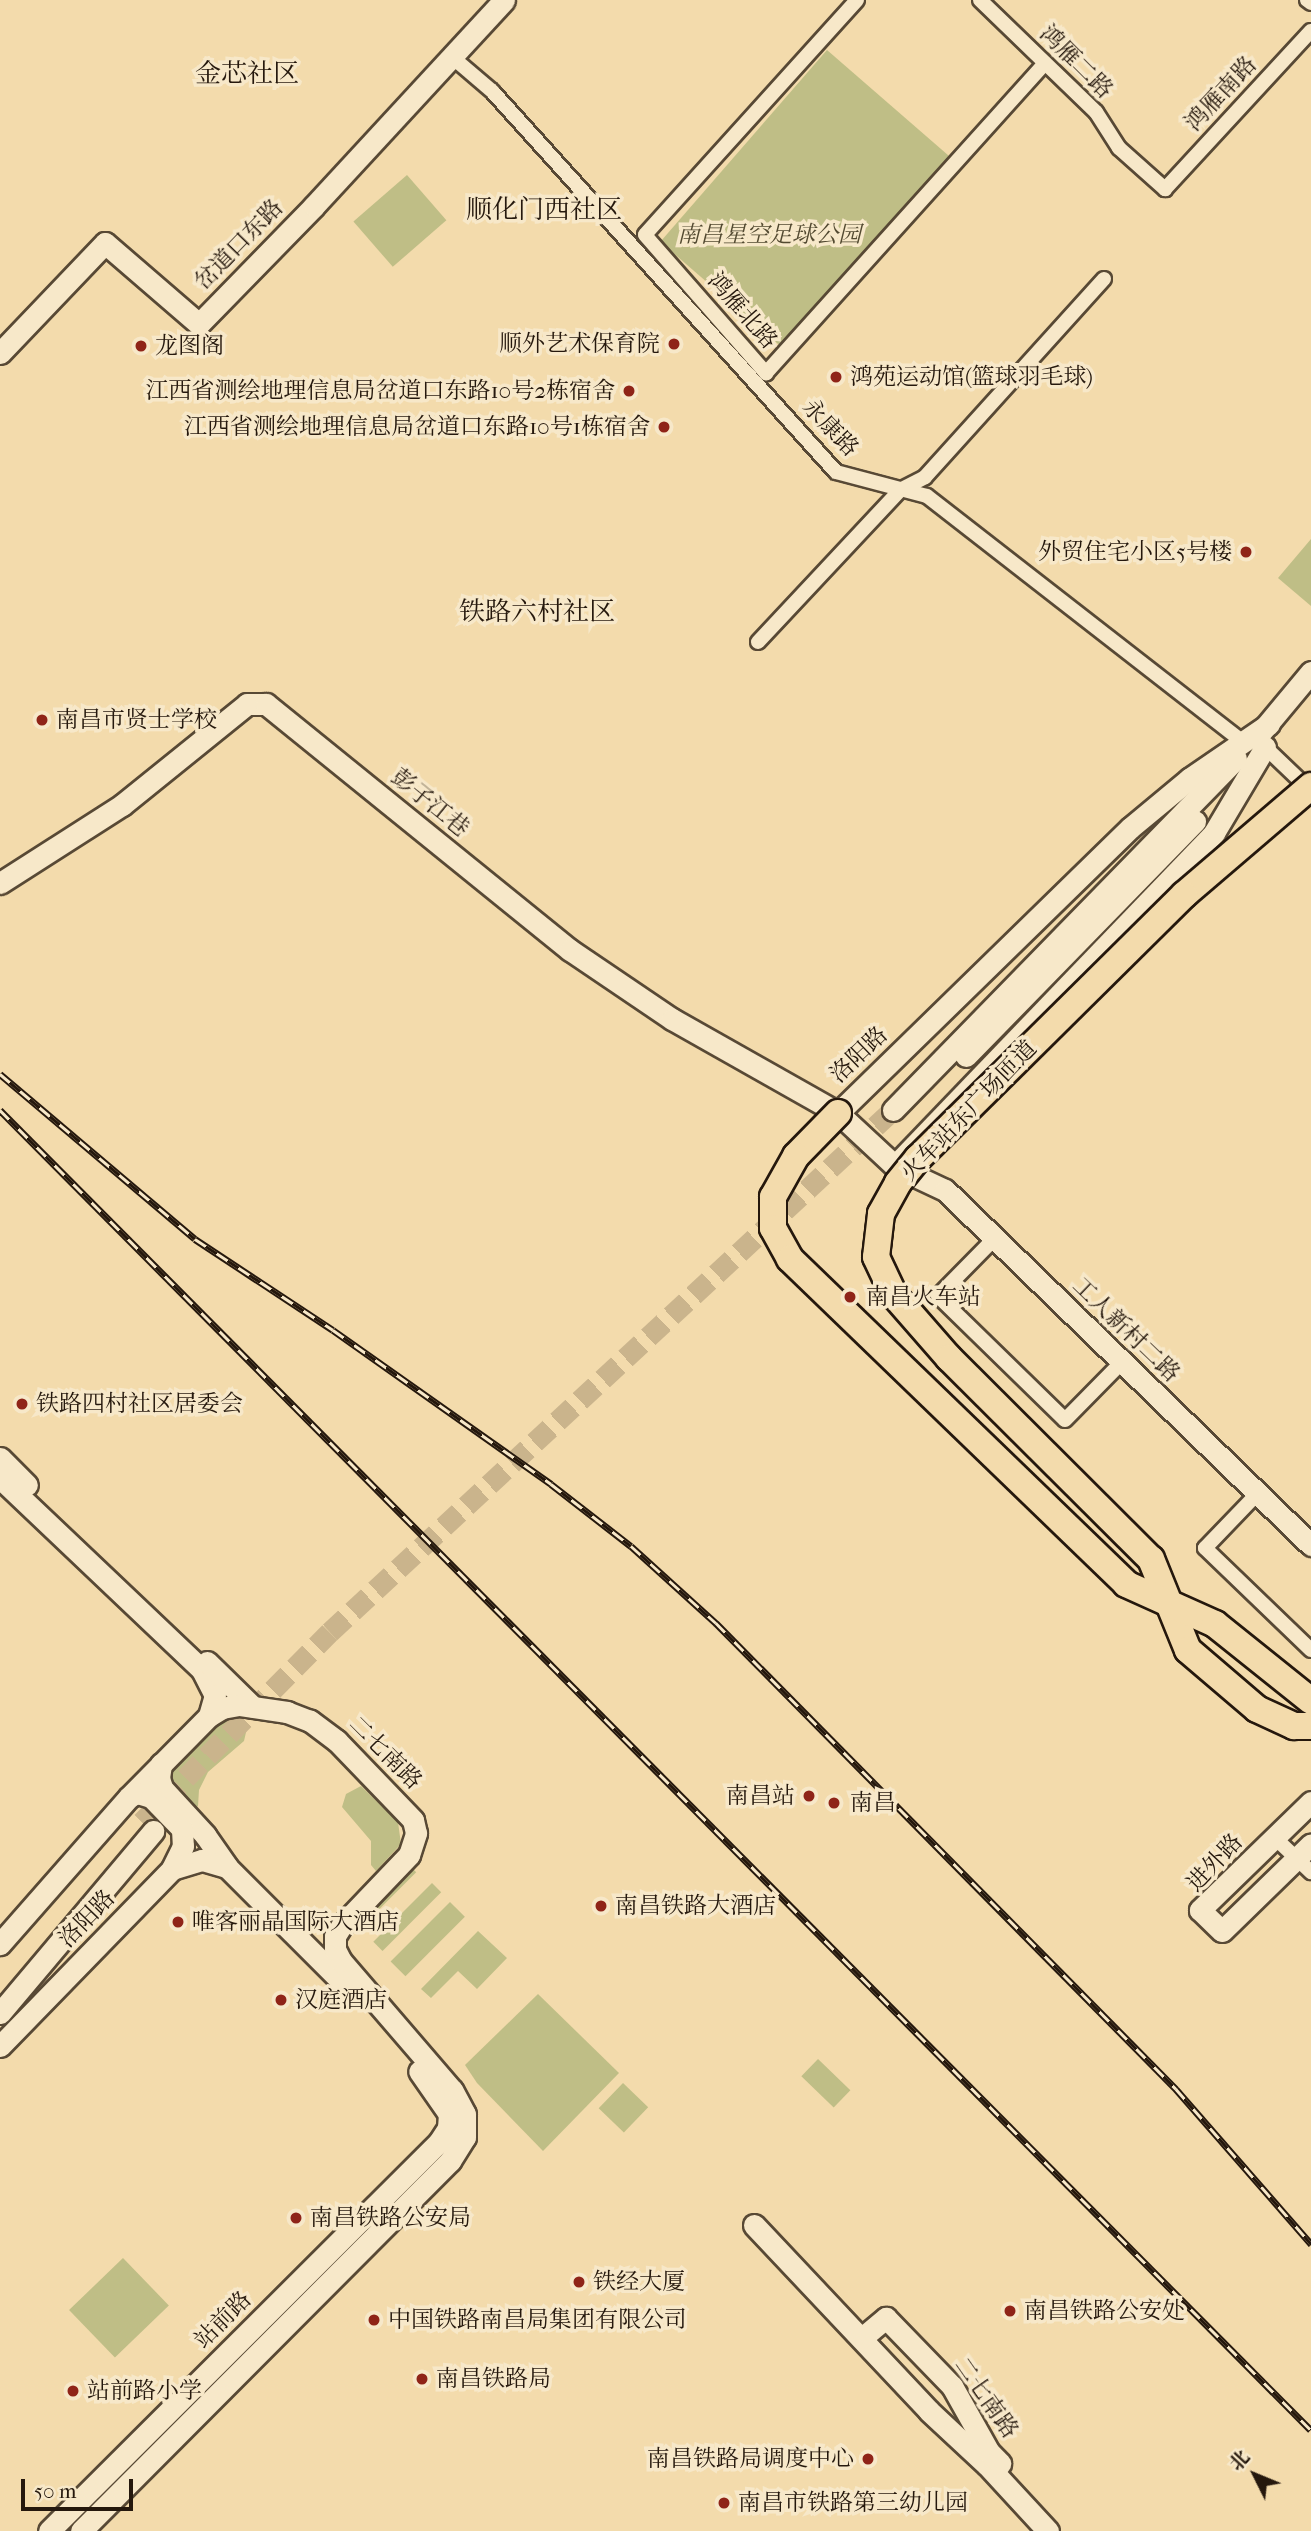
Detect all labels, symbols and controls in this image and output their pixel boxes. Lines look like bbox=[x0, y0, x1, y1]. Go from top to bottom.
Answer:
street label: 鸿雁二路 bbox=[1034, 20, 1118, 104]
street label: 鸿雁南路 bbox=[1180, 51, 1262, 137]
district label: 金芯社区 bbox=[195, 58, 299, 90]
street label: 岔道口东路 bbox=[189, 194, 289, 296]
district label: 顺化门西社区 bbox=[466, 194, 622, 226]
park label: 南昌星空足球公园 bbox=[677, 221, 861, 249]
street label: 鸿雁北路 bbox=[701, 267, 783, 355]
place label: 顺外艺术保育院 bbox=[499, 330, 660, 358]
place label: 龙图阁 bbox=[155, 332, 224, 360]
marker: 顺外艺术保育院 bbox=[666, 336, 682, 352]
marker: 龙图阁 bbox=[133, 338, 149, 354]
place label: 鸿苑运动馆(篮球羽毛球) bbox=[850, 363, 1093, 391]
marker: 鸿苑运动馆(篮球羽毛球) bbox=[828, 369, 844, 385]
place label: 江西省测绘地理信息局岔道口东路10号2栋宿舍 bbox=[145, 377, 615, 405]
marker: 江西省测绘地理信息局岔道口东路10号2栋宿舍 bbox=[621, 383, 637, 399]
street label: 永康路 bbox=[796, 394, 864, 462]
place label: 江西省测绘地理信息局岔道口东路10号1栋宿舍 bbox=[184, 413, 650, 441]
marker: 江西省测绘地理信息局岔道口东路10号1栋宿舍 bbox=[656, 419, 672, 435]
place label: 外贸住宅小区5号楼 bbox=[1038, 538, 1232, 566]
marker: 外贸住宅小区5号楼 bbox=[1238, 544, 1254, 560]
district label: 铁路六村社区 bbox=[459, 596, 615, 628]
place label: 南昌市贤士学校 bbox=[56, 706, 217, 734]
marker: 南昌市贤士学校 bbox=[34, 712, 50, 728]
street label: 彭子江巷 bbox=[386, 763, 474, 843]
street label: 洛阳路 bbox=[825, 1021, 893, 1089]
street label: 火车站东广场匝道 bbox=[895, 1035, 1043, 1187]
street label: 工人新村二路 bbox=[1067, 1272, 1185, 1388]
place label: 南昌火车站 bbox=[866, 1283, 981, 1311]
marker: 南昌火车站 bbox=[840, 1287, 860, 1307]
place label: 铁路四村社区居委会 bbox=[36, 1390, 243, 1418]
marker: 铁路四村社区居委会 bbox=[14, 1396, 30, 1412]
street label: 二七南路 bbox=[343, 1711, 427, 1795]
place label: 南昌站 bbox=[726, 1782, 795, 1810]
marker: 南昌站 bbox=[801, 1788, 817, 1804]
place label: 南昌 bbox=[850, 1789, 896, 1817]
marker: 南昌 bbox=[824, 1793, 844, 1813]
street label: 进外路 bbox=[1181, 1828, 1249, 1898]
street label: 洛阳路 bbox=[53, 1885, 121, 1953]
place label: 南昌铁路大酒店 bbox=[615, 1892, 776, 1920]
marker: 南昌铁路大酒店 bbox=[593, 1898, 609, 1914]
place label: 唯客丽晶国际大酒店 bbox=[192, 1908, 399, 1936]
marker: 唯客丽晶国际大酒店 bbox=[170, 1914, 186, 1930]
place label: 汉庭酒店 bbox=[295, 1986, 387, 2014]
marker: 汉庭酒店 bbox=[273, 1992, 289, 2008]
place label: 南昌铁路公安局 bbox=[310, 2204, 471, 2232]
marker: 南昌铁路公安局 bbox=[288, 2210, 304, 2226]
place label: 铁经大厦 bbox=[593, 2268, 685, 2296]
marker: 铁经大厦 bbox=[571, 2274, 587, 2290]
street label: 站前路 bbox=[189, 2286, 257, 2354]
place label: 南昌铁路公安处 bbox=[1024, 2297, 1185, 2325]
marker: 南昌铁路公安处 bbox=[1002, 2303, 1018, 2319]
place label: 中国铁路南昌局集团有限公司 bbox=[388, 2306, 687, 2334]
marker: 中国铁路南昌局集团有限公司 bbox=[366, 2312, 382, 2328]
street label: 二七南路 bbox=[948, 2352, 1024, 2444]
place label: 南昌铁路局 bbox=[436, 2365, 551, 2393]
marker: 南昌铁路局 bbox=[414, 2371, 430, 2387]
place label: 站前路小学 bbox=[87, 2377, 202, 2405]
marker: 站前路小学 bbox=[65, 2383, 81, 2399]
north arrow bbox=[1220, 2440, 1290, 2510]
place label: 南昌铁路局调度中心 bbox=[647, 2445, 854, 2473]
text: 北 bbox=[1225, 2446, 1254, 2475]
marker: 南昌铁路局调度中心 bbox=[860, 2451, 876, 2467]
scale bar bbox=[24, 2464, 136, 2508]
text: 50 m bbox=[34, 2479, 77, 2503]
place label: 南昌市铁路第三幼儿园 bbox=[738, 2489, 968, 2517]
marker: 南昌市铁路第三幼儿园 bbox=[716, 2495, 732, 2511]

